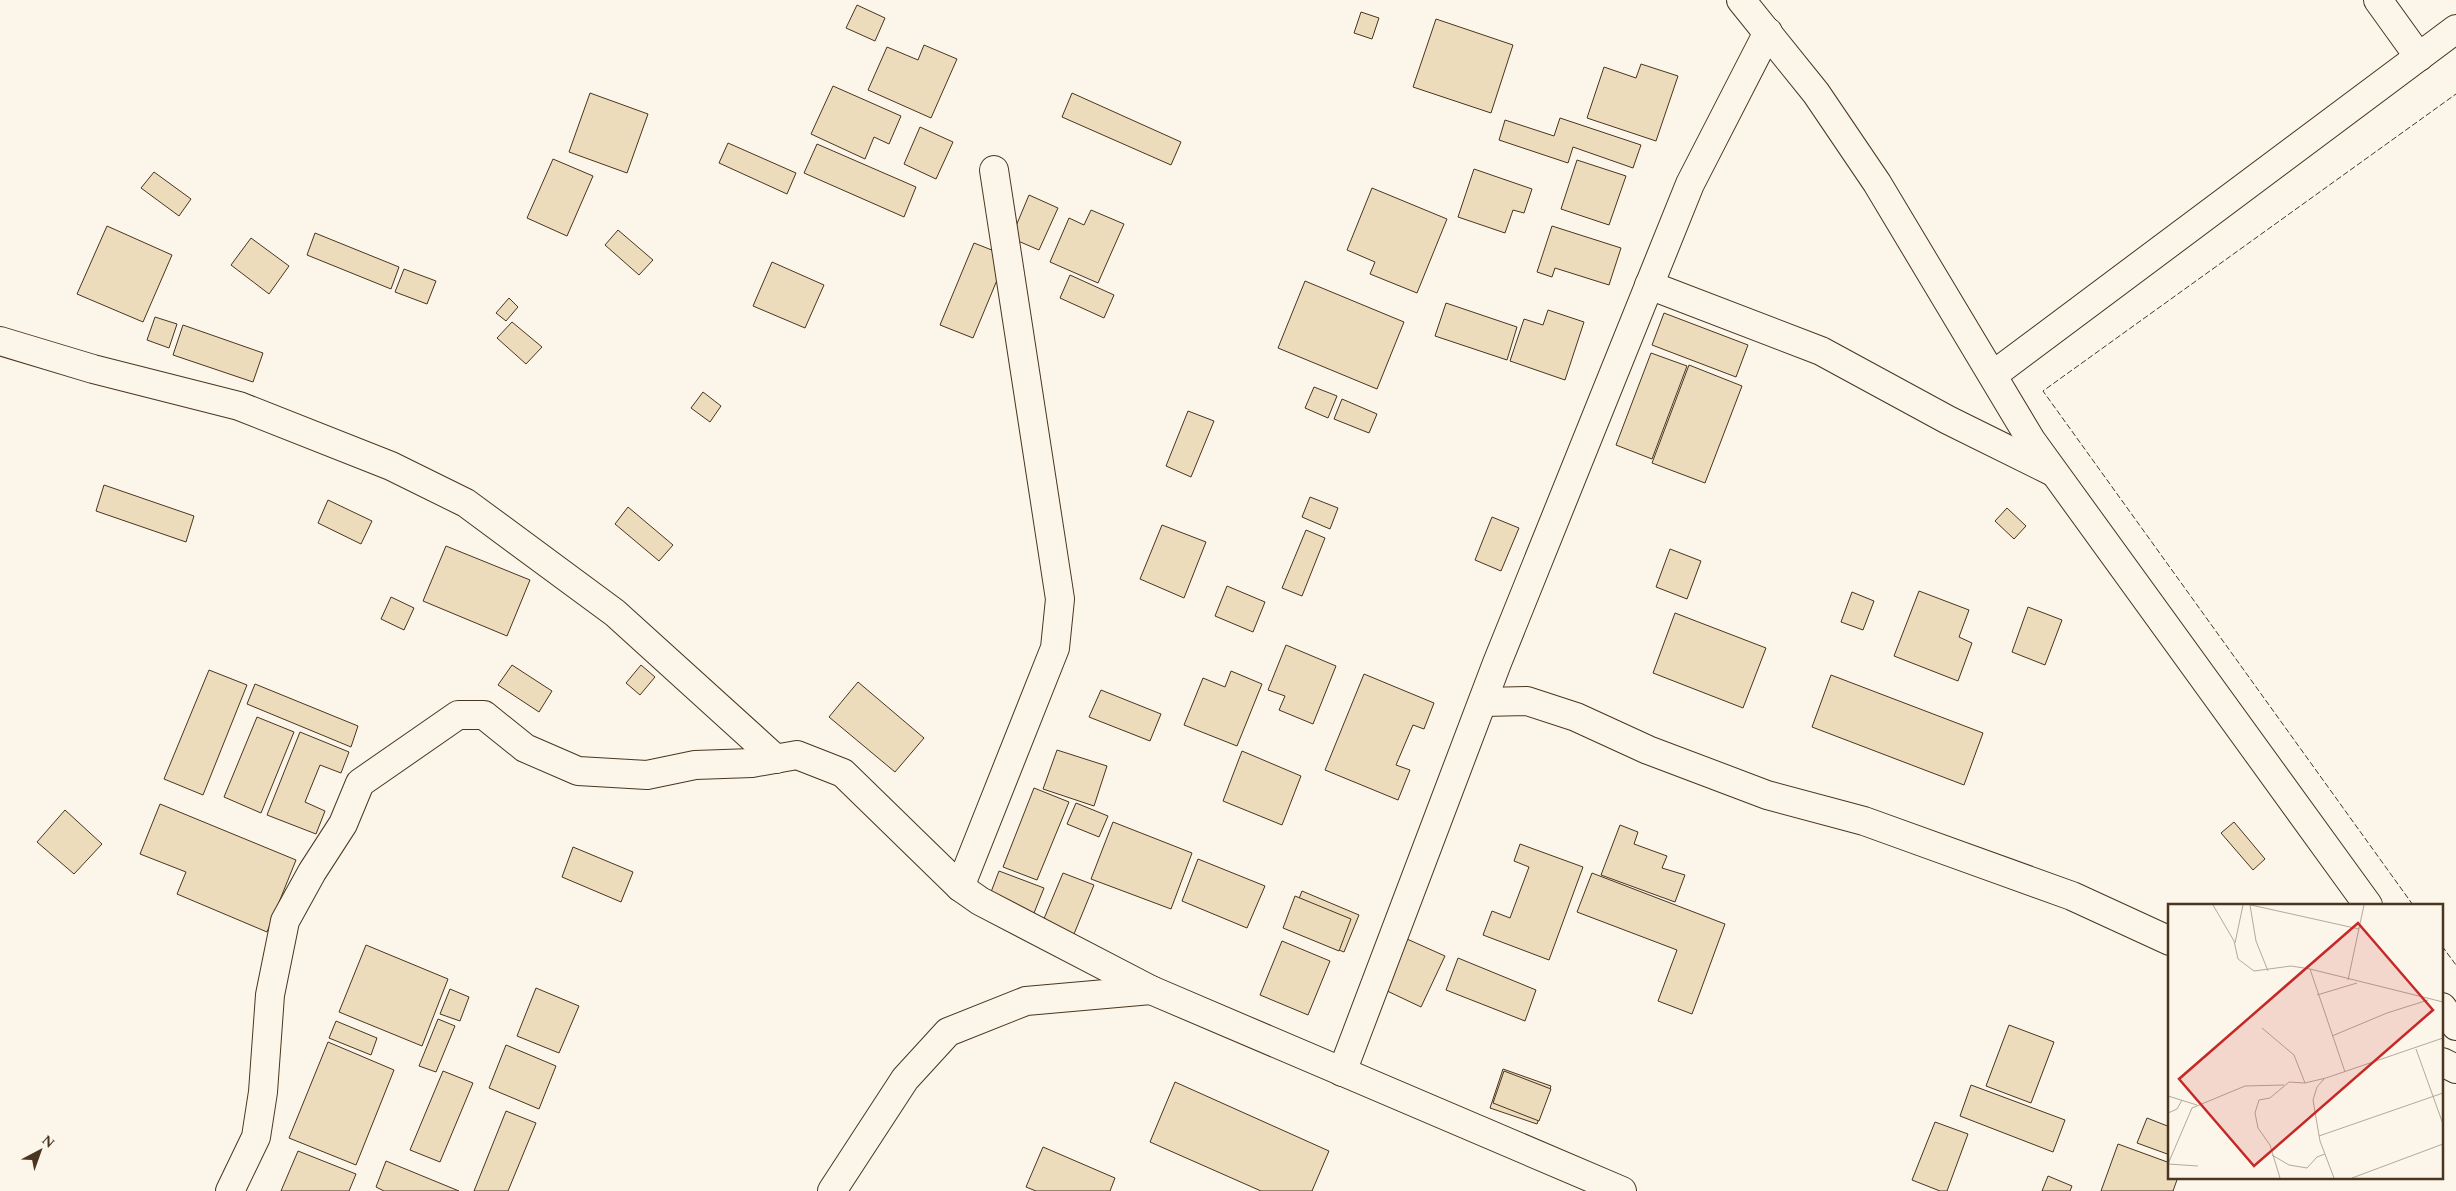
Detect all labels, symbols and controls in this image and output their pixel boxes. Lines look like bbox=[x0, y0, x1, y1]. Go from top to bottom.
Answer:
inset map bbox=[2168, 904, 2444, 1178]
north arrow bbox=[15, 1126, 65, 1176]
text: N bbox=[37, 1130, 59, 1153]

